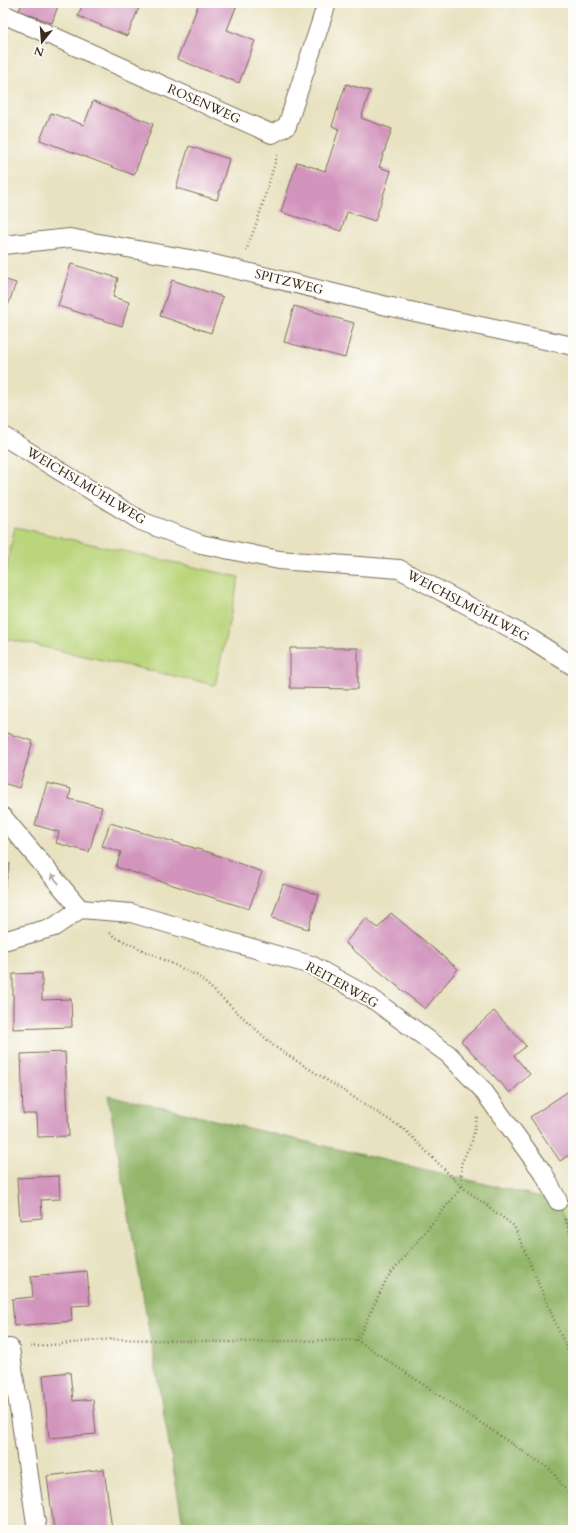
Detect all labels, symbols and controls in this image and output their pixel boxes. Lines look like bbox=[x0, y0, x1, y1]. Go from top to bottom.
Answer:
north arrow bbox=[22, 22, 62, 62]
text: N bbox=[32, 42, 46, 60]
street label: ROSENWEG bbox=[164, 80, 244, 128]
street label: SPITZWEG bbox=[253, 265, 325, 299]
street label: WEICHSLMÜHLWEG bbox=[22, 443, 149, 529]
street label: WEICHSLMÜHLWEG bbox=[403, 566, 532, 646]
one-way arrow bbox=[50, 874, 59, 884]
street label: REITERWEG bbox=[302, 958, 382, 1012]

